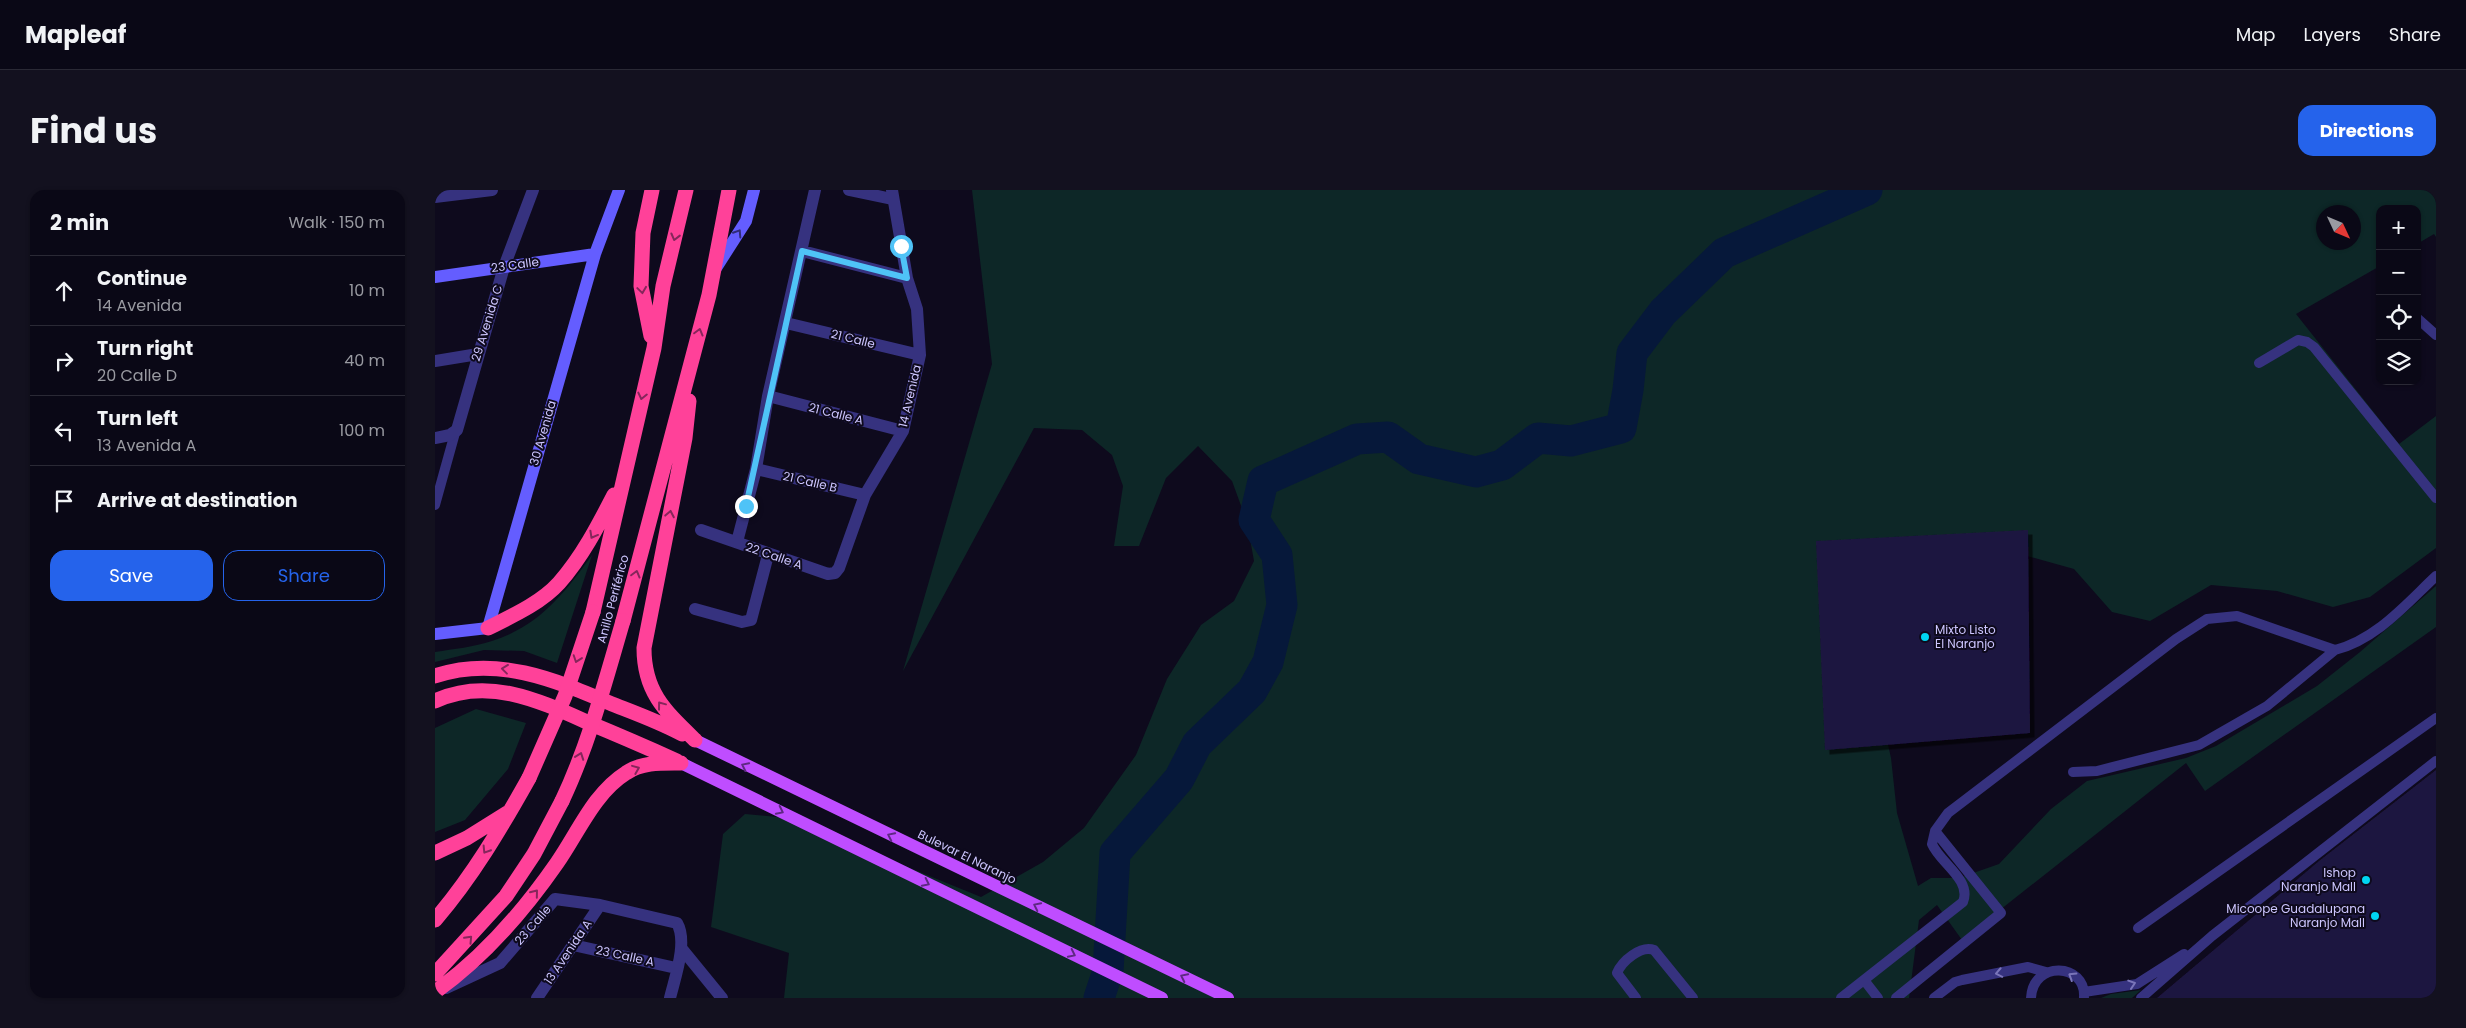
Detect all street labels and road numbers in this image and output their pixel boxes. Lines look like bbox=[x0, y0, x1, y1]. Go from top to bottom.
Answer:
street label: 23 Calle bbox=[490, 253, 540, 276]
street label: 29 Avenida C bbox=[467, 282, 506, 363]
street label: 21 Calle bbox=[829, 325, 877, 352]
street label: 14 Avenida bbox=[894, 363, 925, 429]
street label: 30 Avenida bbox=[525, 398, 560, 467]
street label: 21 Calle A bbox=[807, 398, 865, 429]
street label: 21 Calle B bbox=[781, 467, 839, 496]
street label: 22 Calle A bbox=[743, 538, 805, 573]
street label: Anillo Periférico bbox=[593, 552, 633, 645]
street label: Bulevar El Naranjo bbox=[915, 825, 1020, 888]
street label: 23 Calle bbox=[510, 901, 555, 948]
street label: 13 Avenida A bbox=[540, 916, 595, 987]
street label: 23 Calle A bbox=[594, 941, 656, 970]

